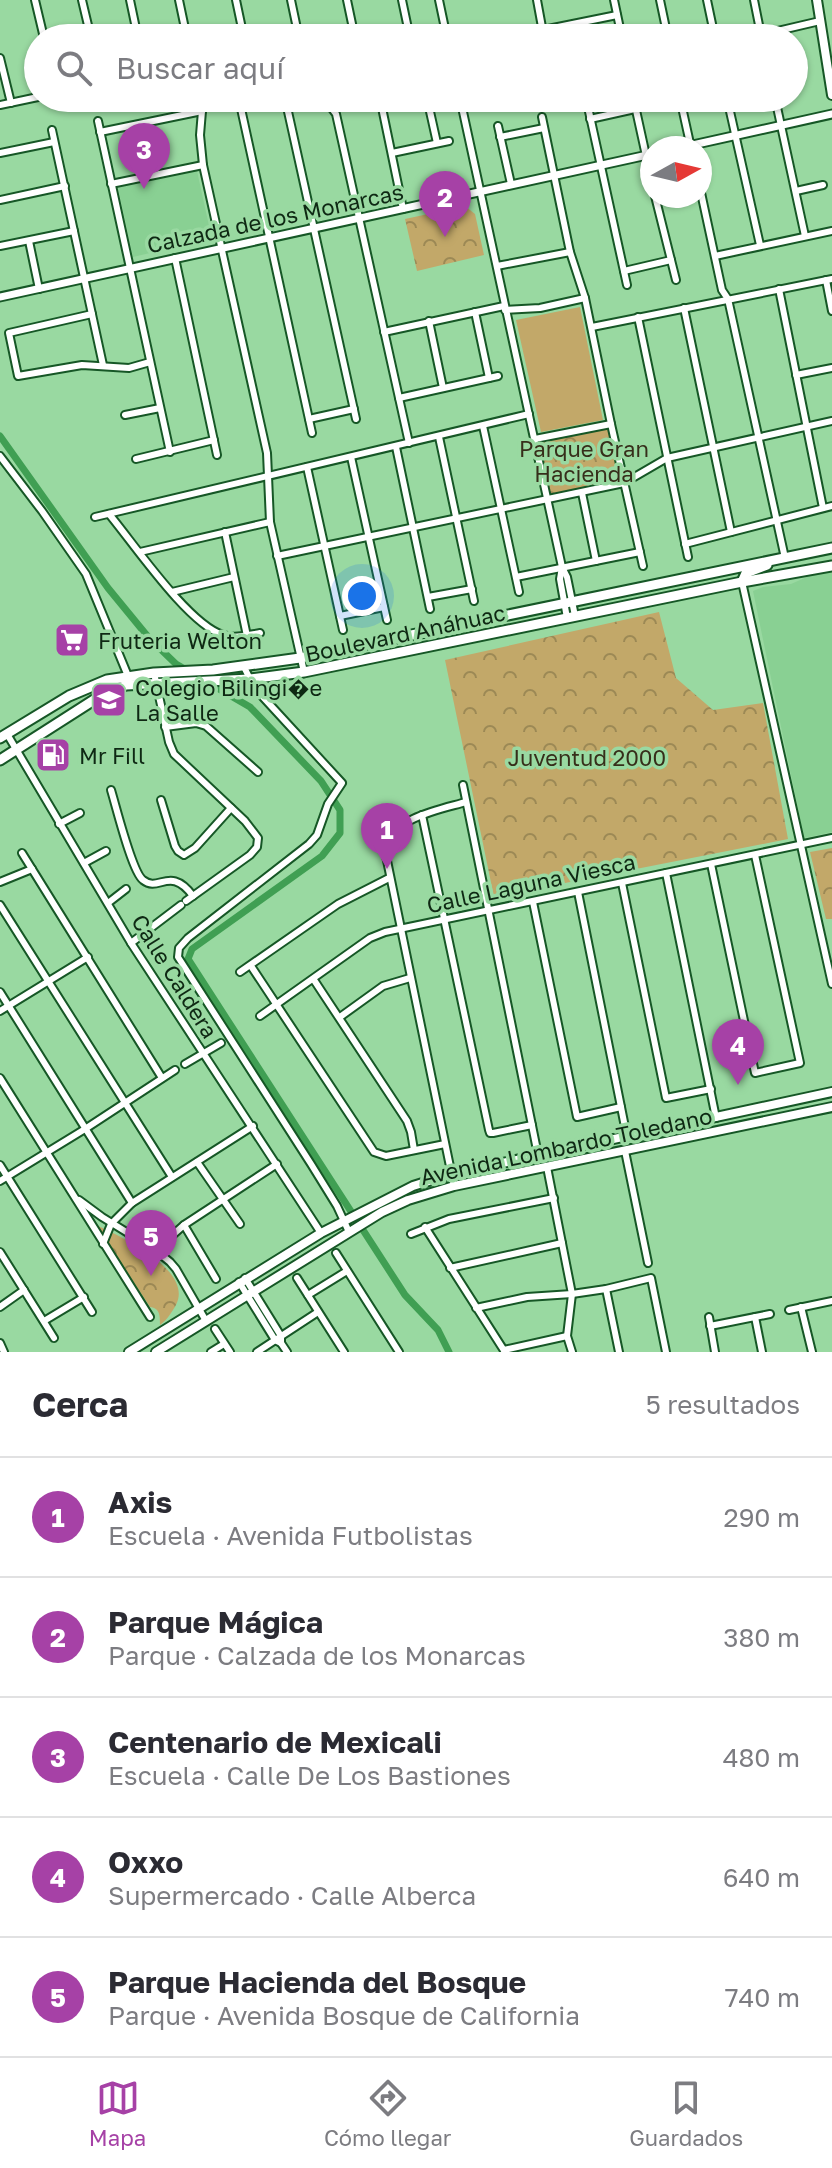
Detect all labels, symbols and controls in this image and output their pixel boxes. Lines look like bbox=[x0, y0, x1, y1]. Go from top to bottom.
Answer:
search box bbox=[24, 24, 808, 112]
icon: search bbox=[52, 46, 96, 90]
text: Buscar aquí bbox=[116, 50, 284, 86]
pin: 3 bbox=[118, 123, 170, 189]
north arrow bbox=[640, 136, 712, 208]
pin: 2 bbox=[419, 171, 471, 237]
street label: Calzada de los Monarcas bbox=[144, 178, 406, 258]
park label: Parque Gran Hacienda bbox=[519, 435, 649, 487]
your location bbox=[342, 576, 382, 616]
street label: Boulevard Anáhuac bbox=[302, 599, 508, 667]
supermarket icon: Fruteria Welton bbox=[53, 621, 91, 659]
place label: Fruteria Welton bbox=[98, 627, 262, 654]
place label: Colegio Bilingi�e La Salle bbox=[135, 674, 322, 726]
school or university icon: Colegio Bilingi�e La Salle bbox=[90, 681, 128, 719]
fuel station icon: Mr Fill bbox=[34, 736, 72, 774]
place label: Mr Fill bbox=[79, 742, 145, 769]
park label: Juventud 2000 bbox=[508, 744, 666, 771]
pin: 1 bbox=[361, 803, 413, 869]
street label: Calle Laguna Viesca bbox=[424, 848, 638, 918]
street label: Calle Caldera bbox=[126, 909, 224, 1043]
pin: 4 bbox=[712, 1019, 764, 1085]
street label: Avenida Lombardo Toledano bbox=[418, 1102, 714, 1190]
pin: 5 bbox=[125, 1210, 177, 1276]
text: Cerca bbox=[32, 1384, 128, 1424]
text: 5 resultados bbox=[646, 1389, 800, 1420]
text: Axis bbox=[108, 1484, 172, 1520]
text: 1 bbox=[51, 1502, 65, 1533]
text: 290 m bbox=[724, 1502, 800, 1533]
text: Escuela · Avenida Futbolistas bbox=[108, 1520, 473, 1551]
text: Parque Mágica bbox=[108, 1604, 323, 1640]
text: 2 bbox=[50, 1622, 66, 1653]
text: 380 m bbox=[723, 1622, 800, 1653]
text: Parque · Calzada de los Monarcas bbox=[108, 1640, 526, 1671]
text: Centenario de Mexicali bbox=[108, 1724, 442, 1760]
text: 3 bbox=[50, 1742, 66, 1773]
text: 480 m bbox=[723, 1742, 800, 1773]
text: Escuela · Calle De Los Bastiones bbox=[108, 1760, 511, 1791]
text: Oxxo bbox=[108, 1844, 183, 1880]
text: 4 bbox=[50, 1862, 66, 1893]
text: 640 m bbox=[723, 1862, 800, 1893]
text: Supermercado · Calle Alberca bbox=[108, 1880, 476, 1911]
text: Parque Hacienda del Bosque bbox=[108, 1964, 526, 2000]
text: 5 bbox=[50, 1982, 66, 2013]
text: 740 m bbox=[725, 1982, 800, 2013]
text: Parque · Avenida Bosque de California bbox=[108, 2000, 580, 2031]
tab: Mapa bbox=[89, 2076, 146, 2151]
tab: Cómo llegar bbox=[324, 2076, 451, 2151]
tab: Guardados bbox=[629, 2076, 743, 2151]

